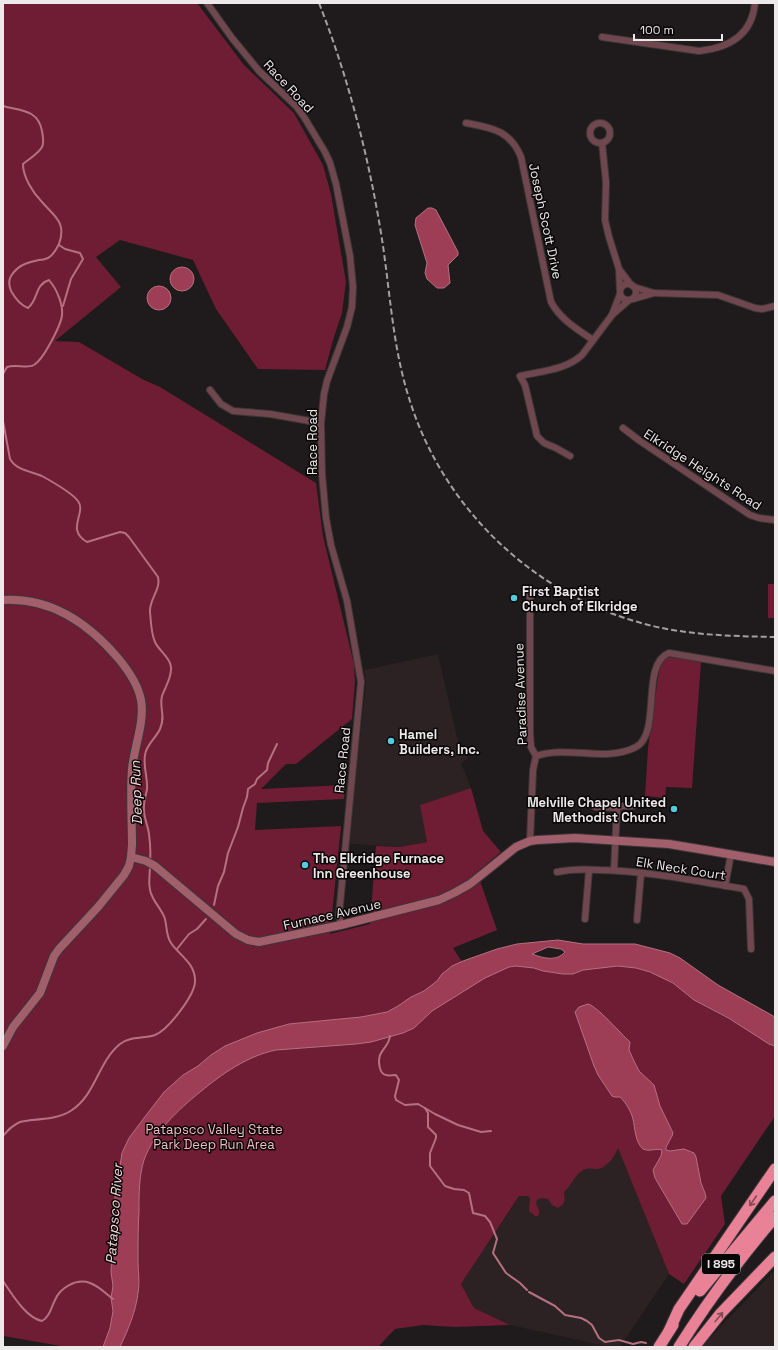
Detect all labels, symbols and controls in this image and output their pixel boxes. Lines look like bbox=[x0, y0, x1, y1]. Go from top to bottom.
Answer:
scale bar bbox=[634, 16, 722, 42]
text: 100 m bbox=[640, 22, 674, 38]
street label: Race Road bbox=[260, 56, 317, 116]
street label: Joseph Scott Drive bbox=[525, 162, 566, 281]
street label: Race Road bbox=[304, 409, 321, 475]
street label: Elkridge Heights Road bbox=[641, 425, 765, 514]
place label: First Baptist Church of Elkridge bbox=[522, 583, 638, 615]
marker: First Baptist Church of Elkridge bbox=[509, 593, 519, 603]
street label: Paradise Avenue bbox=[510, 643, 531, 745]
street label: Race Road bbox=[331, 726, 354, 794]
place label: Hamel Builders, Inc. bbox=[399, 726, 480, 758]
marker: Hamel Builders, Inc. bbox=[386, 736, 396, 746]
water label: Deep Run bbox=[126, 760, 146, 826]
place label: Melville Chapel United Methodist Church bbox=[527, 794, 666, 826]
marker: Melville Chapel United Methodist Church bbox=[669, 804, 679, 814]
place label: The Elkridge Furnace Inn Greenhouse bbox=[313, 850, 444, 882]
street label: Elk Neck Court bbox=[635, 853, 727, 884]
marker: The Elkridge Furnace Inn Greenhouse bbox=[300, 860, 310, 870]
street label: Furnace Avenue bbox=[282, 895, 383, 934]
park label: Patapsco Valley State Park Deep Run Area bbox=[145, 1121, 283, 1153]
water label: Patapsco River bbox=[102, 1162, 127, 1265]
one-way arrow bbox=[749, 1195, 757, 1206]
road number: I 895 bbox=[702, 1254, 740, 1274]
one-way arrow bbox=[714, 1311, 723, 1322]

